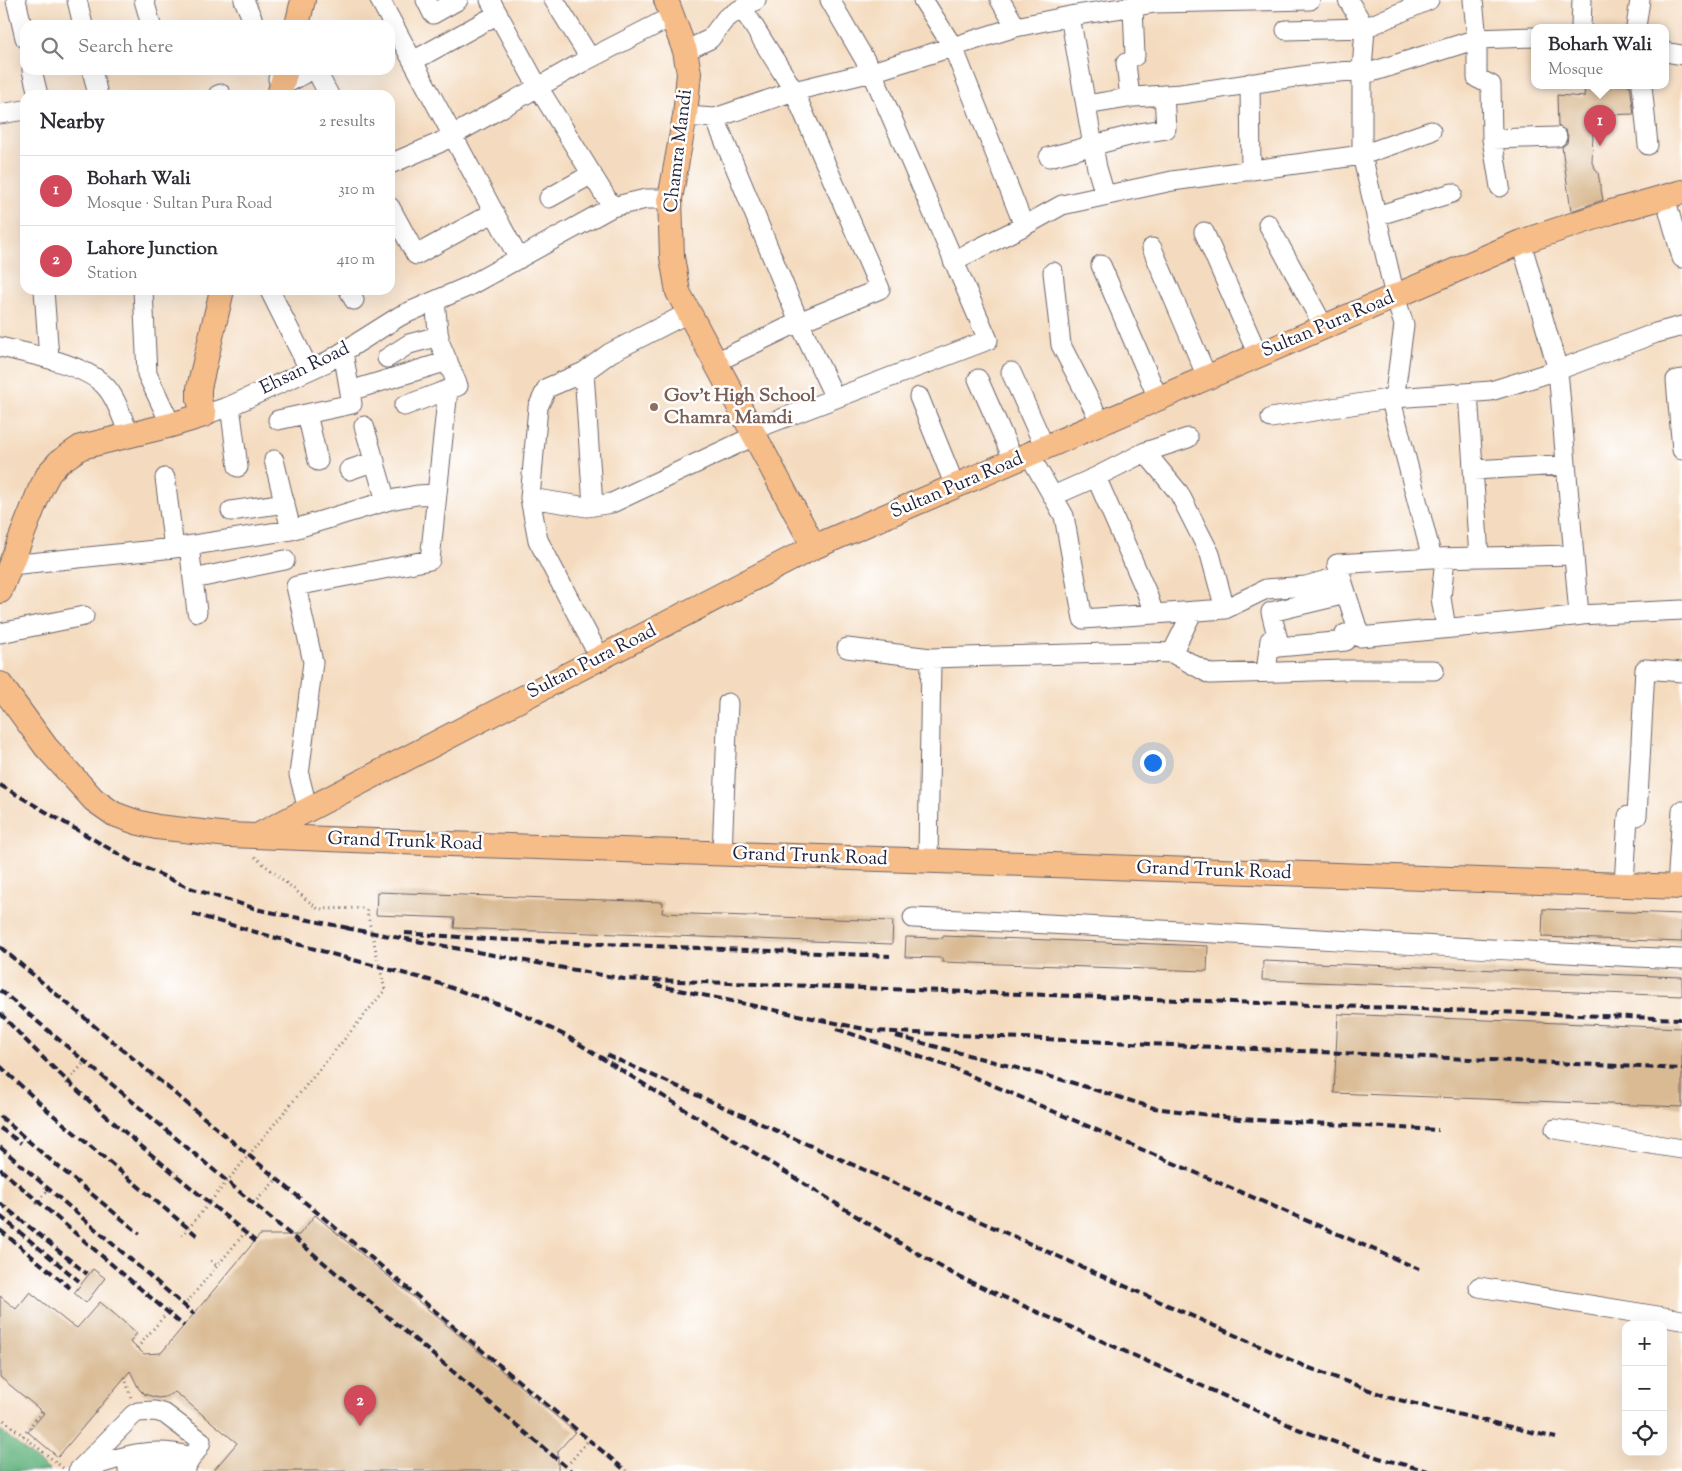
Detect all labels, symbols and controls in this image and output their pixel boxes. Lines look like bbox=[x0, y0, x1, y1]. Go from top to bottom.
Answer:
search box bbox=[20, 20, 395, 75]
popup bbox=[1531, 24, 1669, 89]
text: Boharh Wali bbox=[1548, 32, 1652, 59]
icon: search bbox=[38, 34, 66, 62]
text: Search here bbox=[78, 34, 173, 61]
text: Mosque bbox=[1548, 59, 1603, 82]
street label: Chamra Mandi bbox=[658, 88, 700, 214]
pin: 1 bbox=[1584, 105, 1616, 146]
text: Nearby bbox=[40, 108, 105, 138]
text: 2 results bbox=[319, 111, 375, 134]
text: Boharh Wali bbox=[87, 166, 191, 193]
text: 1 bbox=[53, 179, 59, 202]
text: 310 m bbox=[338, 179, 375, 202]
text: Mosque · Sultan Pura Road bbox=[87, 193, 272, 216]
text: Lahore Junction bbox=[87, 236, 218, 263]
text: 2 bbox=[52, 249, 60, 272]
text: 410 m bbox=[337, 249, 375, 272]
text: Station bbox=[87, 263, 137, 286]
street label: Sultan Pura Road bbox=[1257, 285, 1399, 365]
street label: Ehsan Road bbox=[256, 336, 355, 402]
place label: Gov't High School Chamra Mamdi bbox=[664, 383, 817, 432]
marker: Gov't High School Chamra Mamdi bbox=[648, 401, 660, 413]
street label: Sultan Pura Road bbox=[886, 446, 1028, 526]
street label: Sultan Pura Road bbox=[523, 618, 662, 706]
your location bbox=[1140, 750, 1166, 776]
street label: Grand Trunk Road bbox=[327, 826, 483, 858]
street label: Grand Trunk Road bbox=[732, 841, 888, 873]
street label: Grand Trunk Road bbox=[1136, 855, 1292, 887]
map controls bbox=[1622, 1321, 1667, 1456]
button: + bbox=[1622, 1321, 1667, 1366]
button: − bbox=[1622, 1366, 1667, 1411]
pin: 2 bbox=[344, 1385, 376, 1426]
button: locate bbox=[1622, 1411, 1667, 1456]

